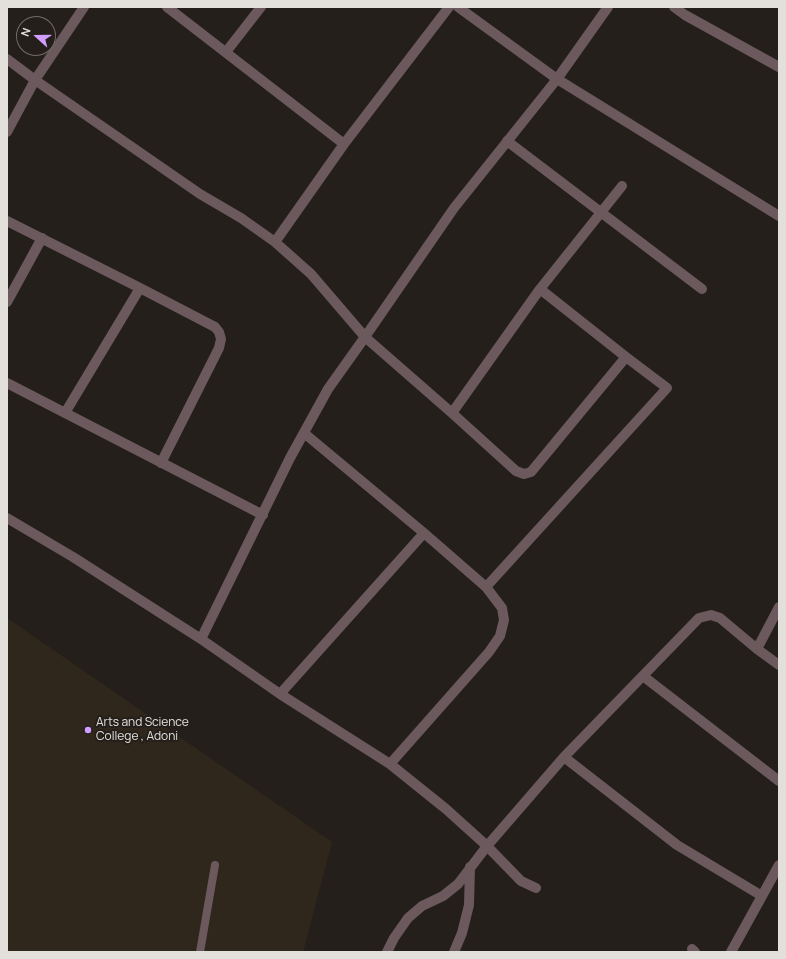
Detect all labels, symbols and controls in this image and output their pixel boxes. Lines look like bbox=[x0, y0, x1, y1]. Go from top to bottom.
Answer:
north arrow bbox=[16, 16, 56, 56]
text: N bbox=[17, 26, 34, 38]
place label: Arts and Science College , Adoni bbox=[96, 716, 189, 744]
marker: Arts and Science College , Adoni bbox=[83, 725, 93, 735]

